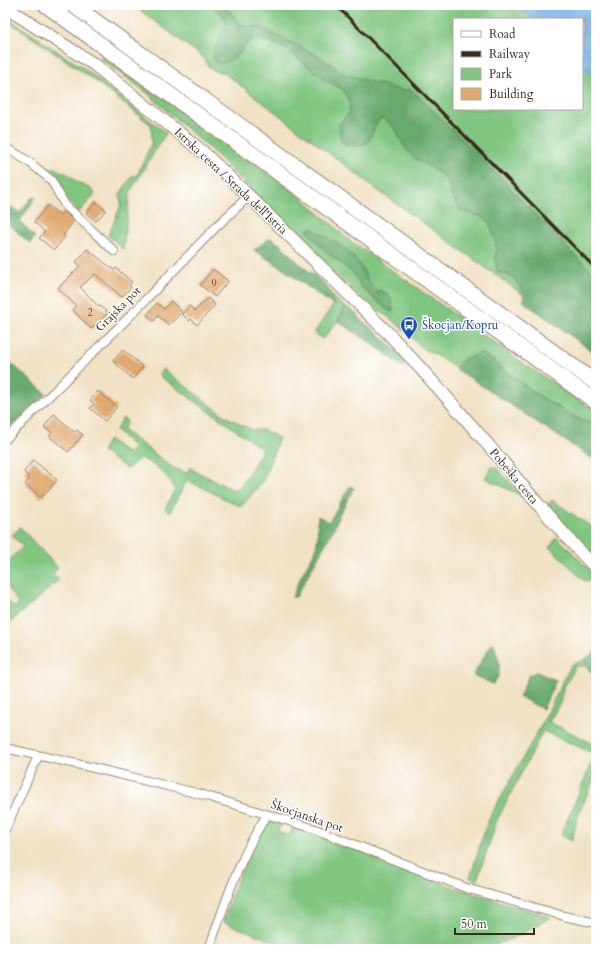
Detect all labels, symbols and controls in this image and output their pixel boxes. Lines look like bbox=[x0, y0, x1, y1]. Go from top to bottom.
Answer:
legend bbox=[453, 18, 583, 110]
text: Road bbox=[489, 26, 516, 42]
text: Railway bbox=[489, 46, 531, 62]
text: Park bbox=[489, 66, 513, 82]
text: Building bbox=[489, 86, 534, 102]
street label: Istrska cesta / Strada dell'Istria bbox=[171, 124, 292, 238]
house number: 9 bbox=[211, 277, 217, 291]
street label: Grajska pot bbox=[92, 283, 144, 335]
house number: 2 bbox=[87, 306, 93, 320]
bus stop icon: Škocjan/Kopru bbox=[399, 315, 419, 340]
place label: Škocjan/Kopru bbox=[422, 316, 499, 333]
street label: Pobeška cesta bbox=[486, 445, 543, 508]
street label: Škocjanska pot bbox=[269, 795, 346, 836]
scale bar bbox=[455, 910, 534, 936]
text: 50 m bbox=[461, 916, 488, 932]

